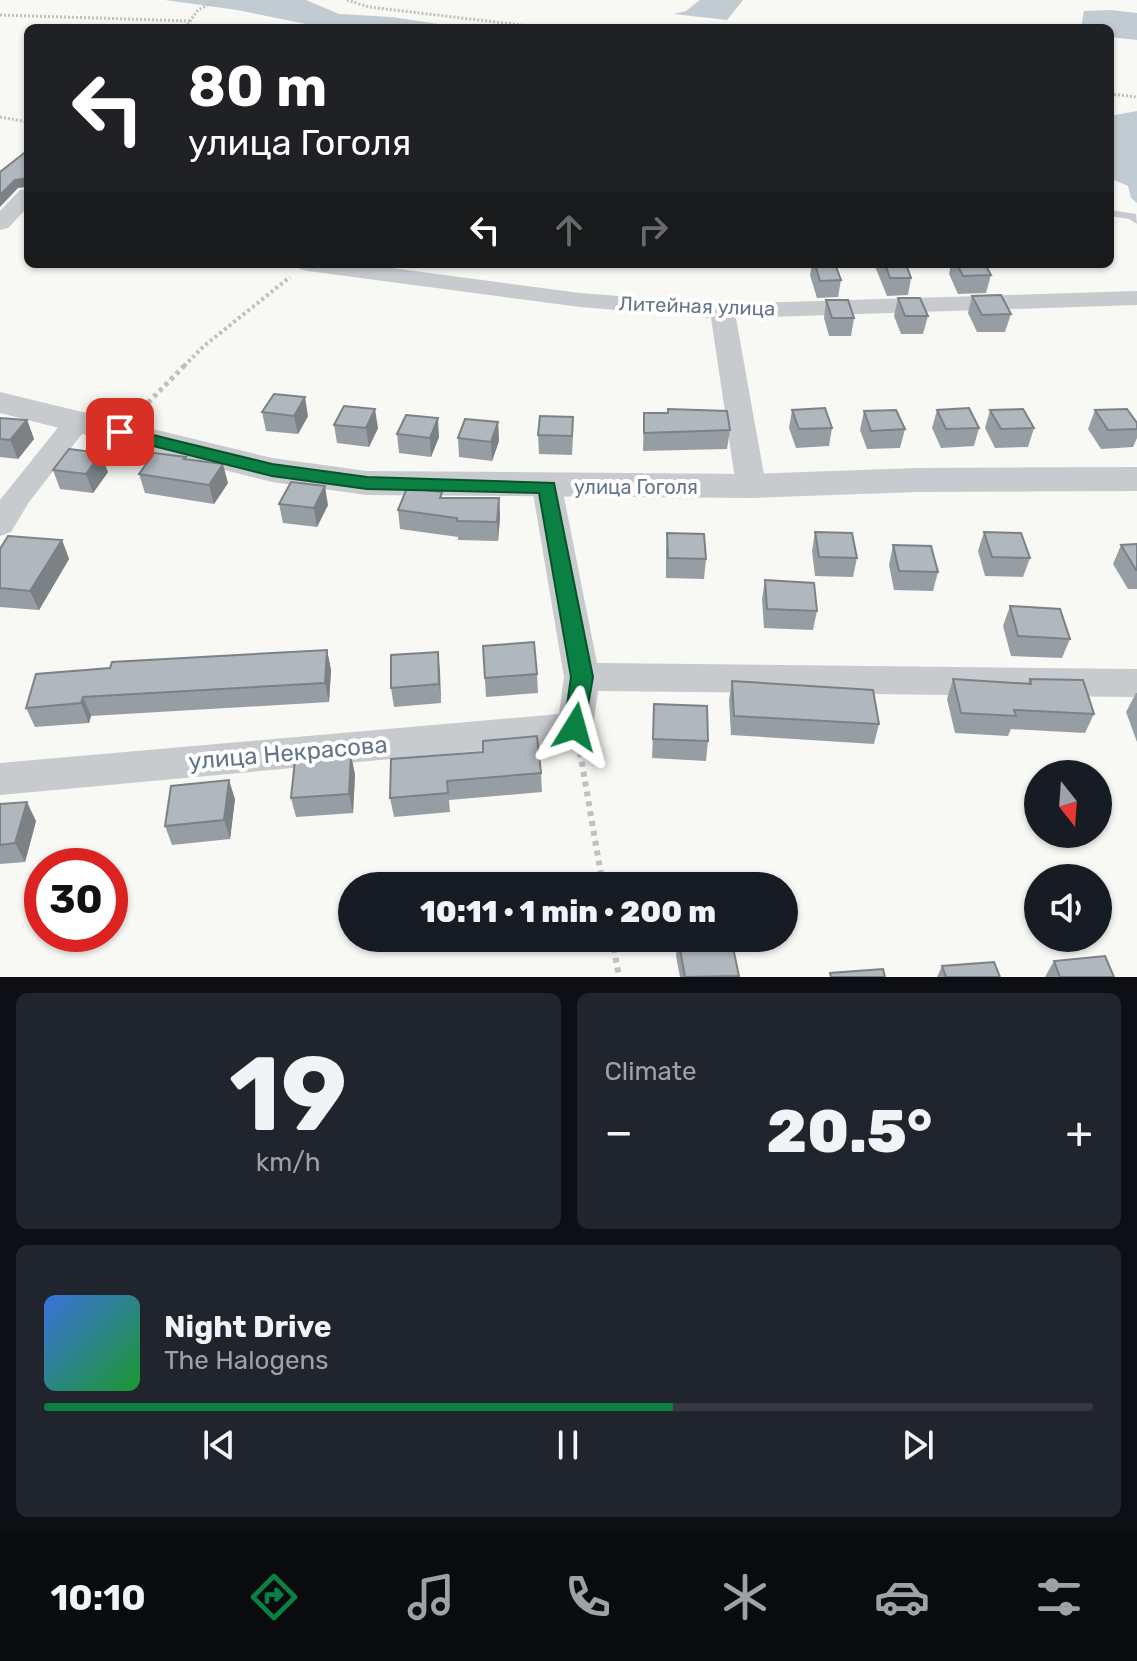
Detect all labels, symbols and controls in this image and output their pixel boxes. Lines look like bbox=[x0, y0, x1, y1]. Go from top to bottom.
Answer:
text: 80 m bbox=[188, 54, 327, 120]
icon: left bbox=[56, 56, 160, 160]
text: улица Гоголя bbox=[188, 121, 411, 164]
icon: left bbox=[463, 208, 507, 252]
icon: ahead bbox=[547, 208, 591, 252]
icon: right bbox=[631, 208, 675, 252]
street label: Литейная улица bbox=[618, 291, 776, 321]
pin bbox=[86, 398, 154, 466]
icon: arrive bbox=[98, 410, 142, 454]
street label: улица Гоголя bbox=[574, 475, 698, 499]
position arrow bbox=[533, 685, 617, 769]
street label: улица Некрасова bbox=[187, 730, 389, 776]
north arrow bbox=[1024, 760, 1112, 848]
map controls bbox=[1024, 760, 1112, 952]
speed limit sign: 30 bbox=[24, 848, 128, 952]
button: sound bbox=[1024, 864, 1112, 952]
text: 10:11 · 1 min · 200 m bbox=[420, 894, 716, 930]
text: 19 bbox=[229, 1033, 347, 1156]
text: Climate bbox=[605, 1056, 697, 1087]
text: 20.5° bbox=[767, 1096, 932, 1167]
text: − bbox=[605, 1106, 633, 1158]
text: + bbox=[1066, 1106, 1093, 1158]
text: km/h bbox=[256, 1147, 321, 1178]
text: Night Drive bbox=[164, 1309, 332, 1345]
text: The Halogens bbox=[164, 1345, 329, 1376]
icon: previous bbox=[197, 1423, 241, 1467]
icon: pause bbox=[546, 1423, 590, 1467]
icon: next bbox=[896, 1423, 940, 1467]
icon: directions bbox=[246, 1569, 302, 1625]
icon: music bbox=[403, 1569, 459, 1625]
icon: phone bbox=[560, 1569, 616, 1625]
icon: climate bbox=[717, 1569, 773, 1625]
icon: car bbox=[874, 1569, 930, 1625]
icon: filters bbox=[1031, 1569, 1087, 1625]
text: 10:10 bbox=[50, 1576, 146, 1619]

